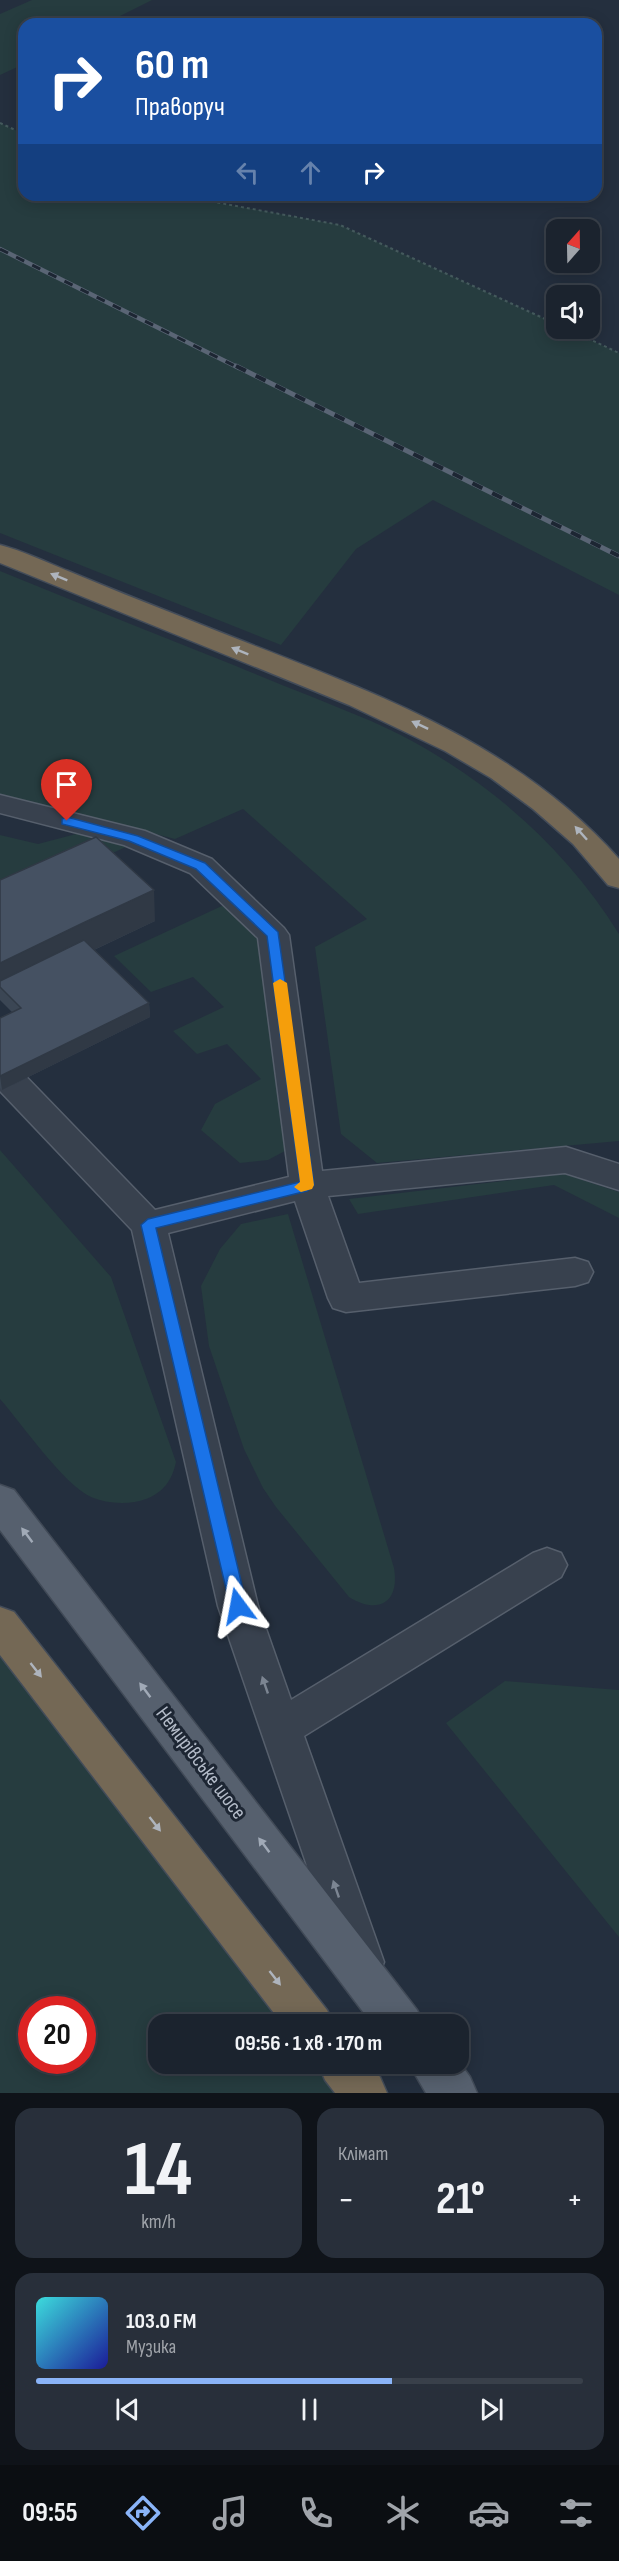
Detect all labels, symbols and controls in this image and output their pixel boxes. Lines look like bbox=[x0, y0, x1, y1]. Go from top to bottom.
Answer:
text: 60 m bbox=[135, 40, 209, 91]
icon: right bbox=[36, 42, 114, 120]
text: Праворуч bbox=[135, 91, 225, 123]
icon: left bbox=[231, 156, 264, 189]
icon: ahead bbox=[294, 156, 327, 189]
icon: right bbox=[357, 156, 390, 189]
north arrow bbox=[546, 219, 600, 273]
map controls bbox=[546, 219, 600, 339]
button: sound bbox=[546, 285, 600, 339]
one-way arrow bbox=[50, 572, 68, 581]
one-way arrow bbox=[230, 646, 248, 656]
one-way arrow bbox=[411, 721, 428, 730]
pin bbox=[41, 759, 92, 821]
icon: arrive bbox=[50, 768, 83, 801]
one-way arrow bbox=[574, 826, 588, 841]
one-way arrow bbox=[21, 1528, 33, 1543]
position arrow bbox=[206, 1574, 270, 1638]
one-way arrow bbox=[29, 1662, 42, 1678]
one-way arrow bbox=[260, 1676, 270, 1694]
one-way arrow bbox=[140, 1683, 152, 1698]
street label: Немирівське шосе bbox=[151, 1702, 251, 1824]
one-way arrow bbox=[149, 1816, 162, 1832]
one-way arrow bbox=[258, 1838, 270, 1853]
one-way arrow bbox=[331, 1880, 341, 1898]
one-way arrow bbox=[268, 1971, 280, 1986]
speed limit sign: 20 bbox=[18, 1996, 96, 2074]
text: 09:56 · 1 хв · 170 m bbox=[235, 2030, 382, 2057]
text: 14 bbox=[125, 2124, 192, 2217]
text: Клімат bbox=[338, 2142, 388, 2166]
text: 21° bbox=[436, 2172, 485, 2227]
text: − bbox=[338, 2180, 354, 2220]
text: + bbox=[567, 2180, 583, 2220]
text: km/h bbox=[141, 2210, 176, 2234]
text: 103.0 FM bbox=[126, 2308, 196, 2335]
text: Музика bbox=[126, 2335, 176, 2359]
icon: previous bbox=[111, 2393, 144, 2426]
icon: pause bbox=[293, 2393, 326, 2426]
icon: next bbox=[475, 2393, 508, 2426]
icon: directions bbox=[122, 2492, 164, 2534]
icon: music bbox=[209, 2492, 251, 2534]
icon: phone bbox=[295, 2492, 337, 2534]
icon: climate bbox=[382, 2492, 424, 2534]
icon: car bbox=[468, 2492, 510, 2534]
icon: filters bbox=[555, 2492, 597, 2534]
text: 09:55 bbox=[22, 2497, 78, 2529]

